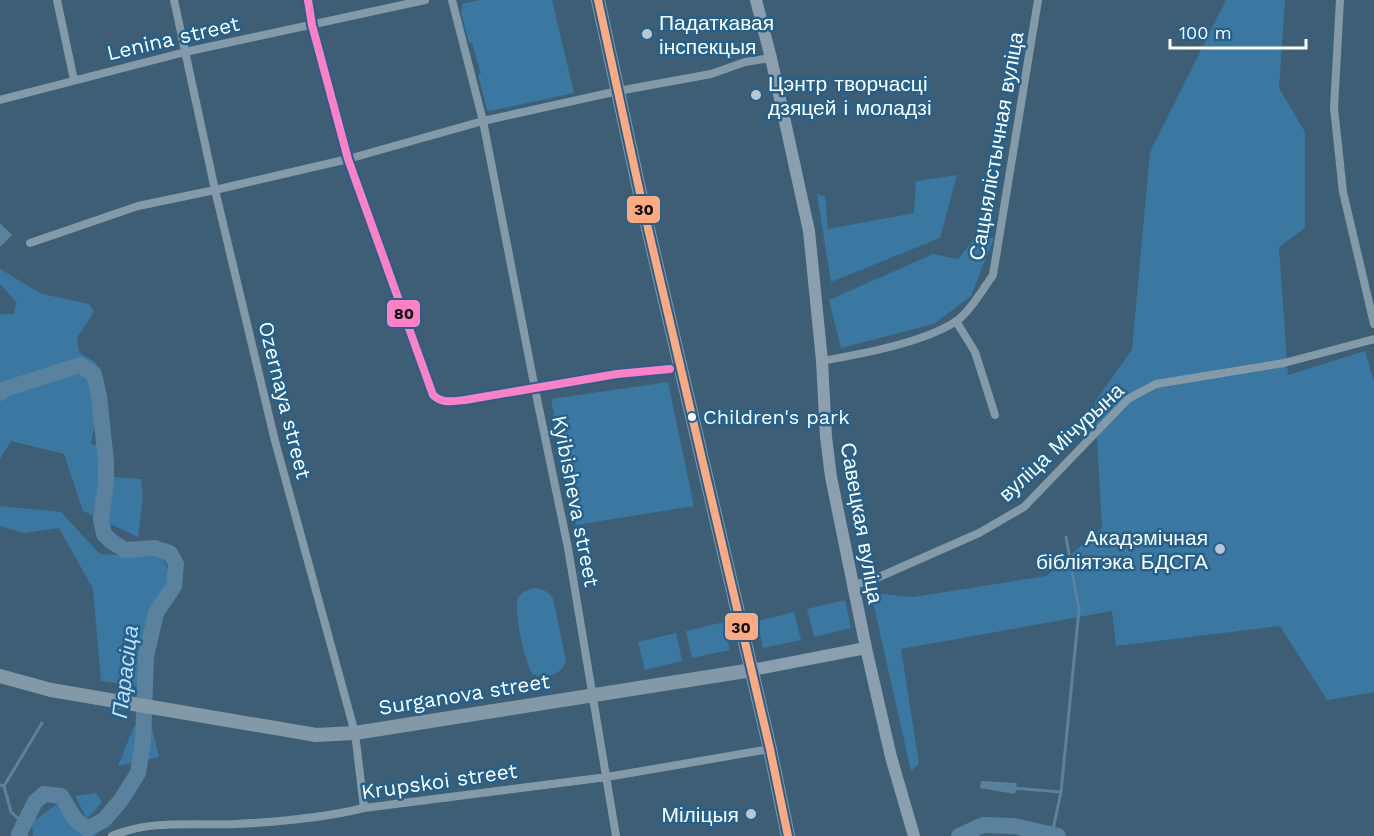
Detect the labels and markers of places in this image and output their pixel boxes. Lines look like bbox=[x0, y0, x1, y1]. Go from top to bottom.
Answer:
place label: Падаткавая інспекцыя bbox=[659, 10, 774, 59]
marker: Падаткавая інспекцыя bbox=[640, 27, 654, 41]
place label: Цэнтр творчасці дзяцей і моладзі bbox=[768, 71, 932, 120]
marker: Цэнтр творчасці дзяцей і моладзі bbox=[749, 88, 763, 102]
place label: Children's park bbox=[703, 405, 850, 429]
marker: Children's park bbox=[686, 411, 698, 423]
place label: Акадэмічная бібліятэка БДСГА bbox=[1036, 525, 1208, 574]
marker: Акадэмічная бібліятэка БДСГА bbox=[1213, 542, 1227, 556]
place label: Міліцыя bbox=[661, 802, 739, 827]
marker: Міліцыя bbox=[744, 807, 758, 821]

